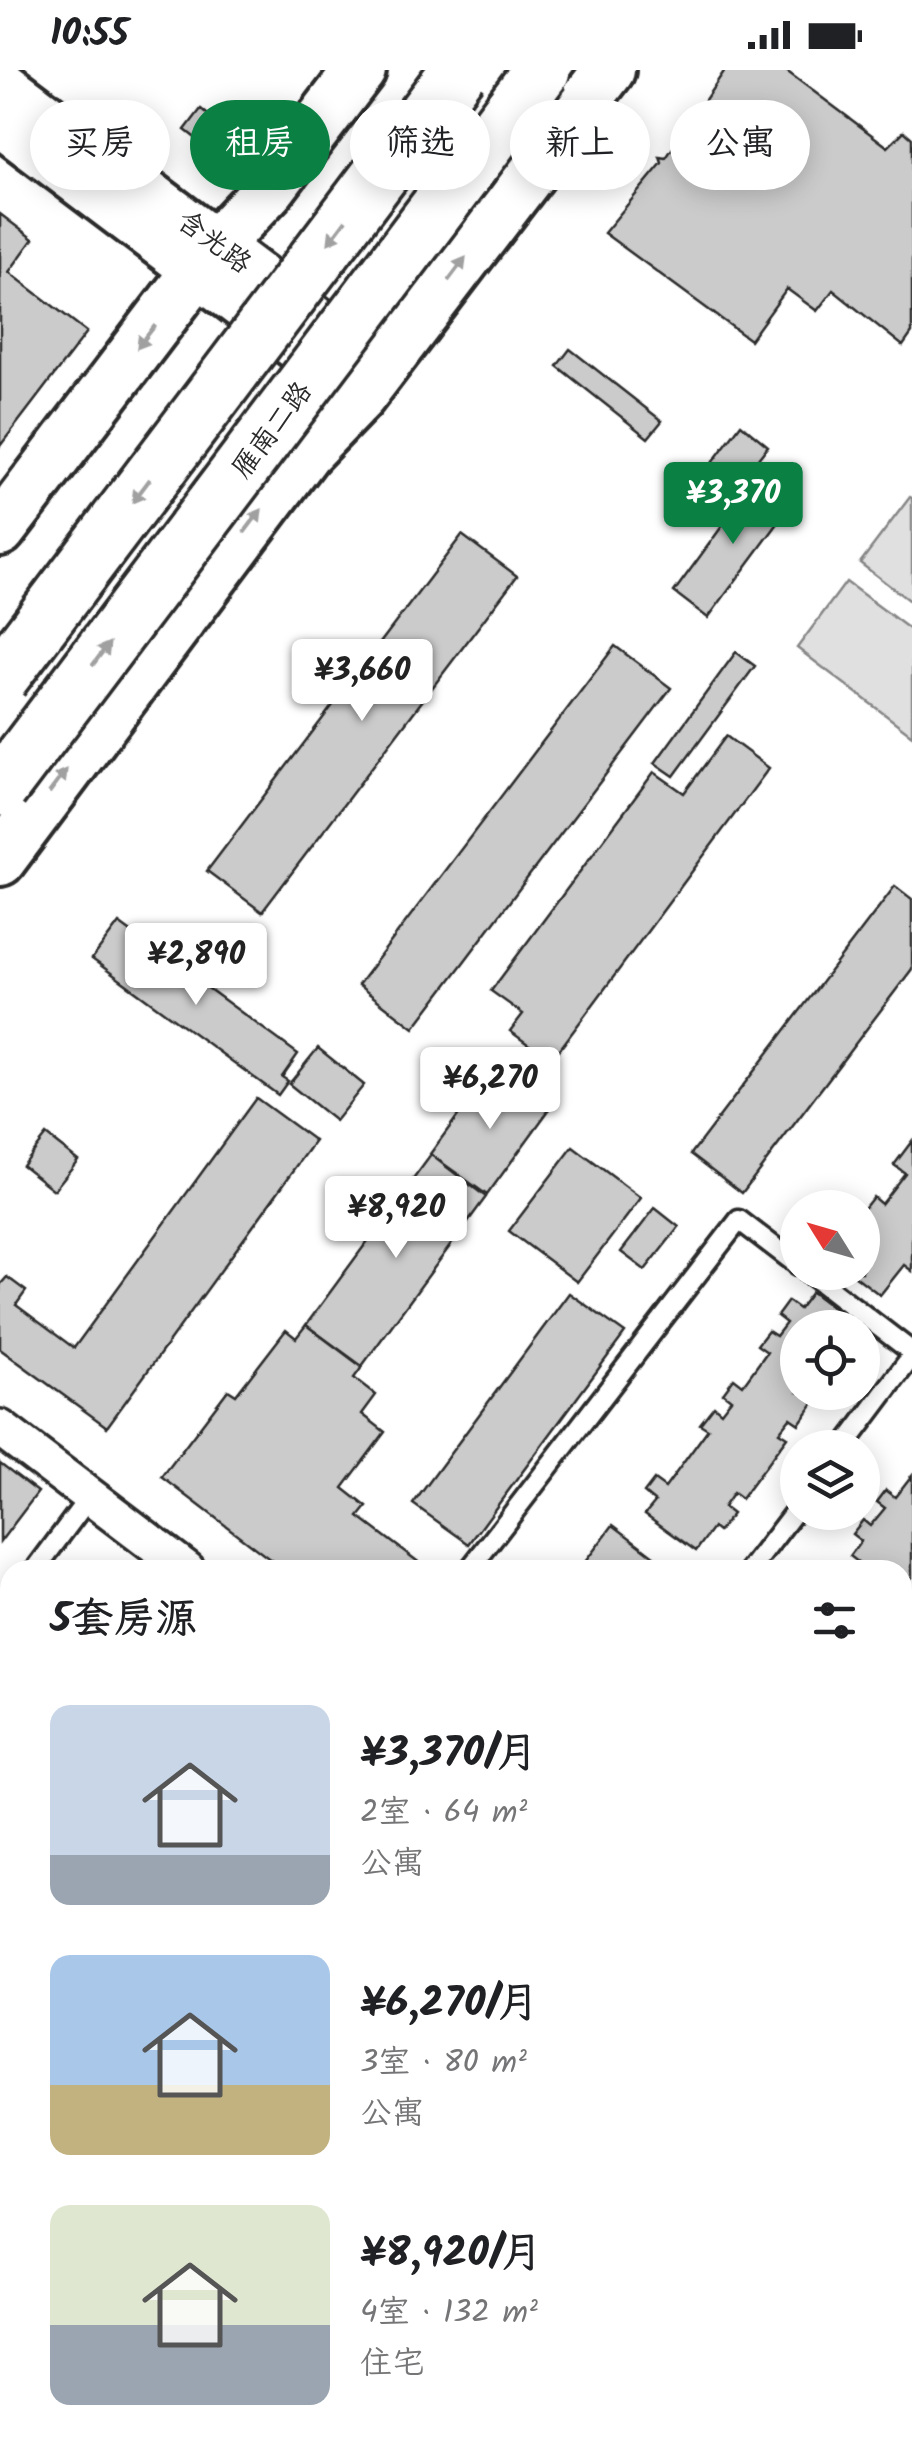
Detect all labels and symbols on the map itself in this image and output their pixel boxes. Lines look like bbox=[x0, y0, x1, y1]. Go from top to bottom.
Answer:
street label: 含光路 bbox=[166, 200, 261, 286]
one-way arrow bbox=[328, 219, 348, 245]
one-way arrow bbox=[447, 256, 467, 282]
one-way arrow bbox=[136, 324, 156, 350]
street label: 雁南二路 bbox=[221, 372, 325, 489]
pin: ¥3,370 bbox=[652, 462, 814, 547]
one-way arrow bbox=[132, 478, 152, 504]
one-way arrow bbox=[243, 508, 263, 534]
pin: ¥3,660 bbox=[281, 639, 443, 724]
one-way arrow bbox=[90, 641, 110, 667]
one-way arrow bbox=[48, 768, 68, 795]
pin: ¥2,890 bbox=[115, 923, 277, 1008]
pin: ¥6,270 bbox=[409, 1047, 571, 1132]
pin: ¥8,920 bbox=[315, 1176, 477, 1261]
north arrow bbox=[780, 1190, 880, 1290]

